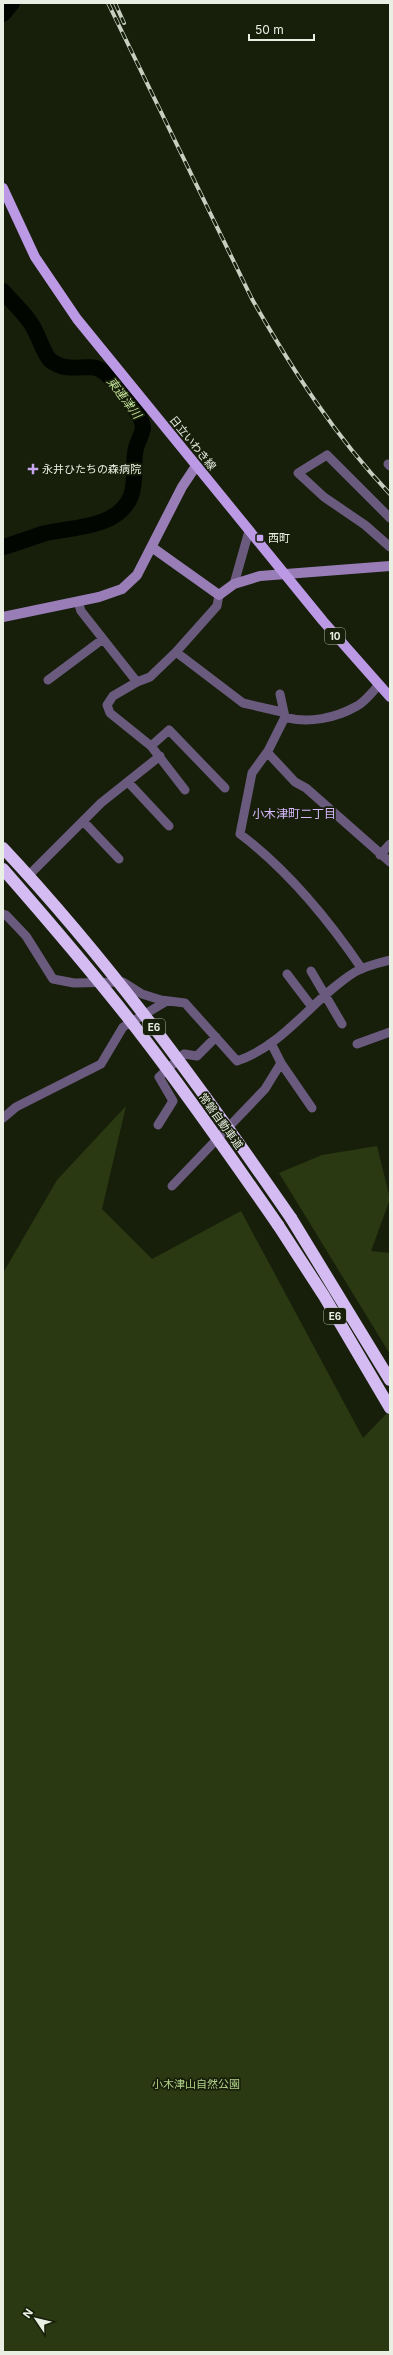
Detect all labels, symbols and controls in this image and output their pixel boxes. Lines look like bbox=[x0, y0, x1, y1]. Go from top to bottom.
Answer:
scale bar bbox=[249, 16, 314, 42]
text: 50 m bbox=[255, 22, 284, 37]
water label: 東連津川 bbox=[104, 374, 146, 423]
street label: 日立いわき線 bbox=[167, 413, 219, 473]
place label: 永井ひたちの森病院 bbox=[42, 462, 141, 476]
marker: 永井ひたちの森病院 bbox=[27, 463, 39, 475]
place label: 西町 bbox=[268, 531, 290, 545]
marker: 西町 bbox=[255, 533, 265, 543]
road number: 10 bbox=[325, 628, 345, 644]
district label: 小木津町二丁目 bbox=[252, 806, 336, 821]
road number: E6 bbox=[143, 1019, 165, 1035]
street label: 常磐自動車道 bbox=[196, 1090, 246, 1152]
road number: E6 bbox=[324, 1308, 346, 1324]
park label: 小木津山自然公園 bbox=[152, 2077, 240, 2091]
north arrow bbox=[16, 2299, 56, 2339]
text: N bbox=[20, 2306, 36, 2321]

